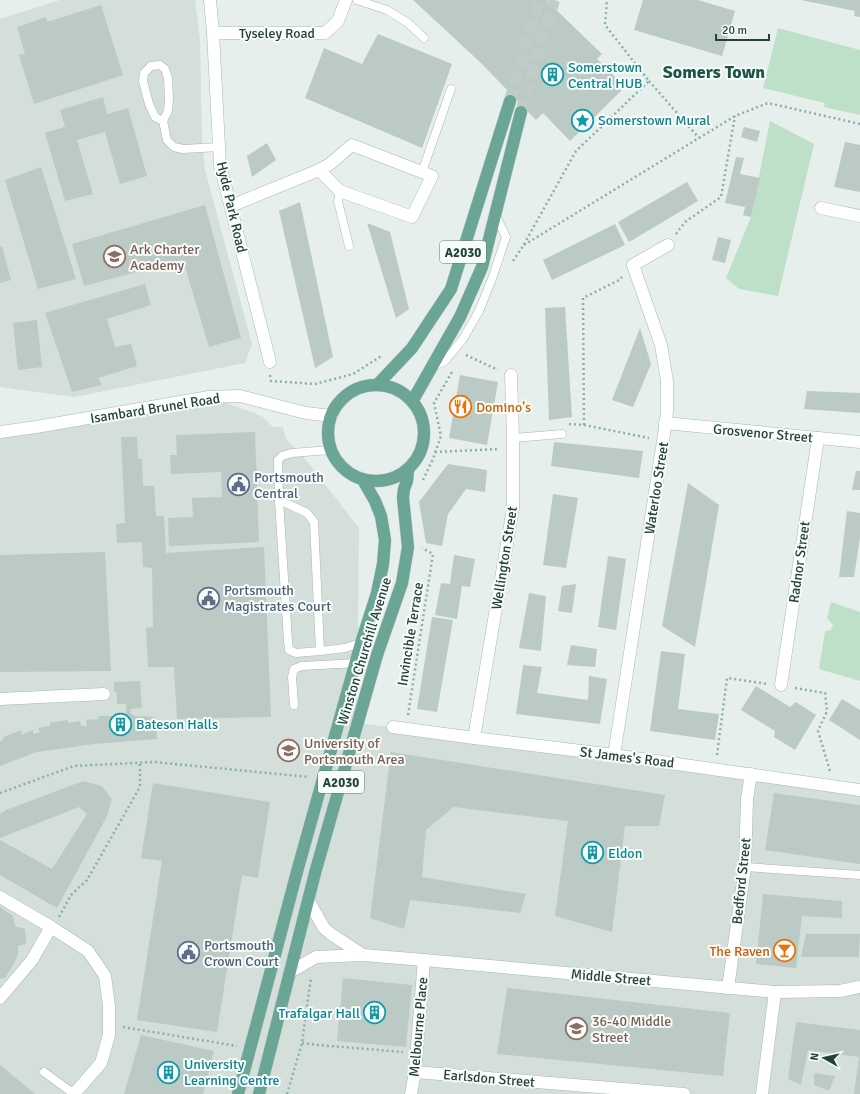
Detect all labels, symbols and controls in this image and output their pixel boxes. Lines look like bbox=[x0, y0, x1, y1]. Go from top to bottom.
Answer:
scale bar bbox=[716, 16, 769, 42]
text: 20 m bbox=[722, 23, 747, 38]
street label: Tyseley Road bbox=[239, 25, 315, 42]
place label: Somerstown Central HUB bbox=[568, 59, 643, 92]
district label: Somers Town bbox=[663, 61, 765, 83]
building icon: Somerstown Central HUB bbox=[540, 62, 566, 88]
place icon: Somerstown Mural bbox=[569, 107, 595, 133]
place label: Somerstown Mural bbox=[598, 112, 710, 129]
street label: Hyde Park Road bbox=[213, 160, 250, 255]
place label: Ark Charter Academy bbox=[130, 241, 200, 274]
road number: A2030 bbox=[440, 241, 486, 263]
school or university icon: Ark Charter Academy bbox=[101, 244, 127, 270]
street label: Isambard Brunel Road bbox=[89, 390, 221, 427]
restaurant icon: Domino's bbox=[448, 394, 474, 420]
place label: Domino's bbox=[476, 399, 531, 416]
street label: Grosvenor Street bbox=[712, 421, 814, 446]
street label: Waterloo Street bbox=[641, 441, 672, 536]
place label: Portsmouth Central bbox=[254, 469, 324, 502]
public building icon: Portsmouth Central bbox=[226, 472, 252, 498]
street label: Wellington Street bbox=[488, 505, 521, 611]
street label: Radnor Street bbox=[785, 520, 814, 604]
street label: Winston Churchill Avenue bbox=[334, 575, 395, 727]
street label: Invincible Terrace bbox=[394, 581, 427, 687]
place label: Portsmouth Magistrates Court bbox=[224, 582, 331, 615]
public building icon: Portsmouth Magistrates Court bbox=[196, 585, 222, 611]
building icon: Bateson Halls bbox=[108, 711, 134, 737]
place label: Bateson Halls bbox=[136, 716, 218, 733]
place label: University of Portsmouth Area bbox=[304, 735, 405, 768]
school or university icon: University of Portsmouth Area bbox=[276, 738, 302, 764]
street label: St James's Road bbox=[579, 743, 675, 772]
road number: A2030 bbox=[318, 771, 364, 793]
street label: Bedford Street bbox=[729, 837, 754, 925]
building icon: Eldon bbox=[580, 840, 606, 866]
place label: Eldon bbox=[608, 845, 642, 862]
place label: Portsmouth Crown Court bbox=[204, 937, 279, 970]
bar icon: The Raven bbox=[772, 938, 798, 964]
public building icon: Portsmouth Crown Court bbox=[175, 940, 201, 966]
place label: The Raven bbox=[709, 943, 770, 960]
street label: Middle Street bbox=[570, 966, 652, 989]
street label: Melbourne Place bbox=[406, 976, 431, 1078]
building icon: Trafalgar Hall bbox=[362, 1000, 388, 1026]
place label: Trafalgar Hall bbox=[278, 1005, 360, 1022]
place label: 36-40 Middle Street bbox=[592, 1013, 671, 1046]
school or university icon: 36-40 Middle Street bbox=[563, 1016, 589, 1042]
north arrow bbox=[804, 1038, 844, 1078]
text: N bbox=[808, 1052, 822, 1061]
place label: University Learning Centre bbox=[184, 1056, 280, 1089]
building icon: University Learning Centre bbox=[156, 1059, 182, 1085]
street label: Earlsdon Street bbox=[442, 1066, 536, 1091]

